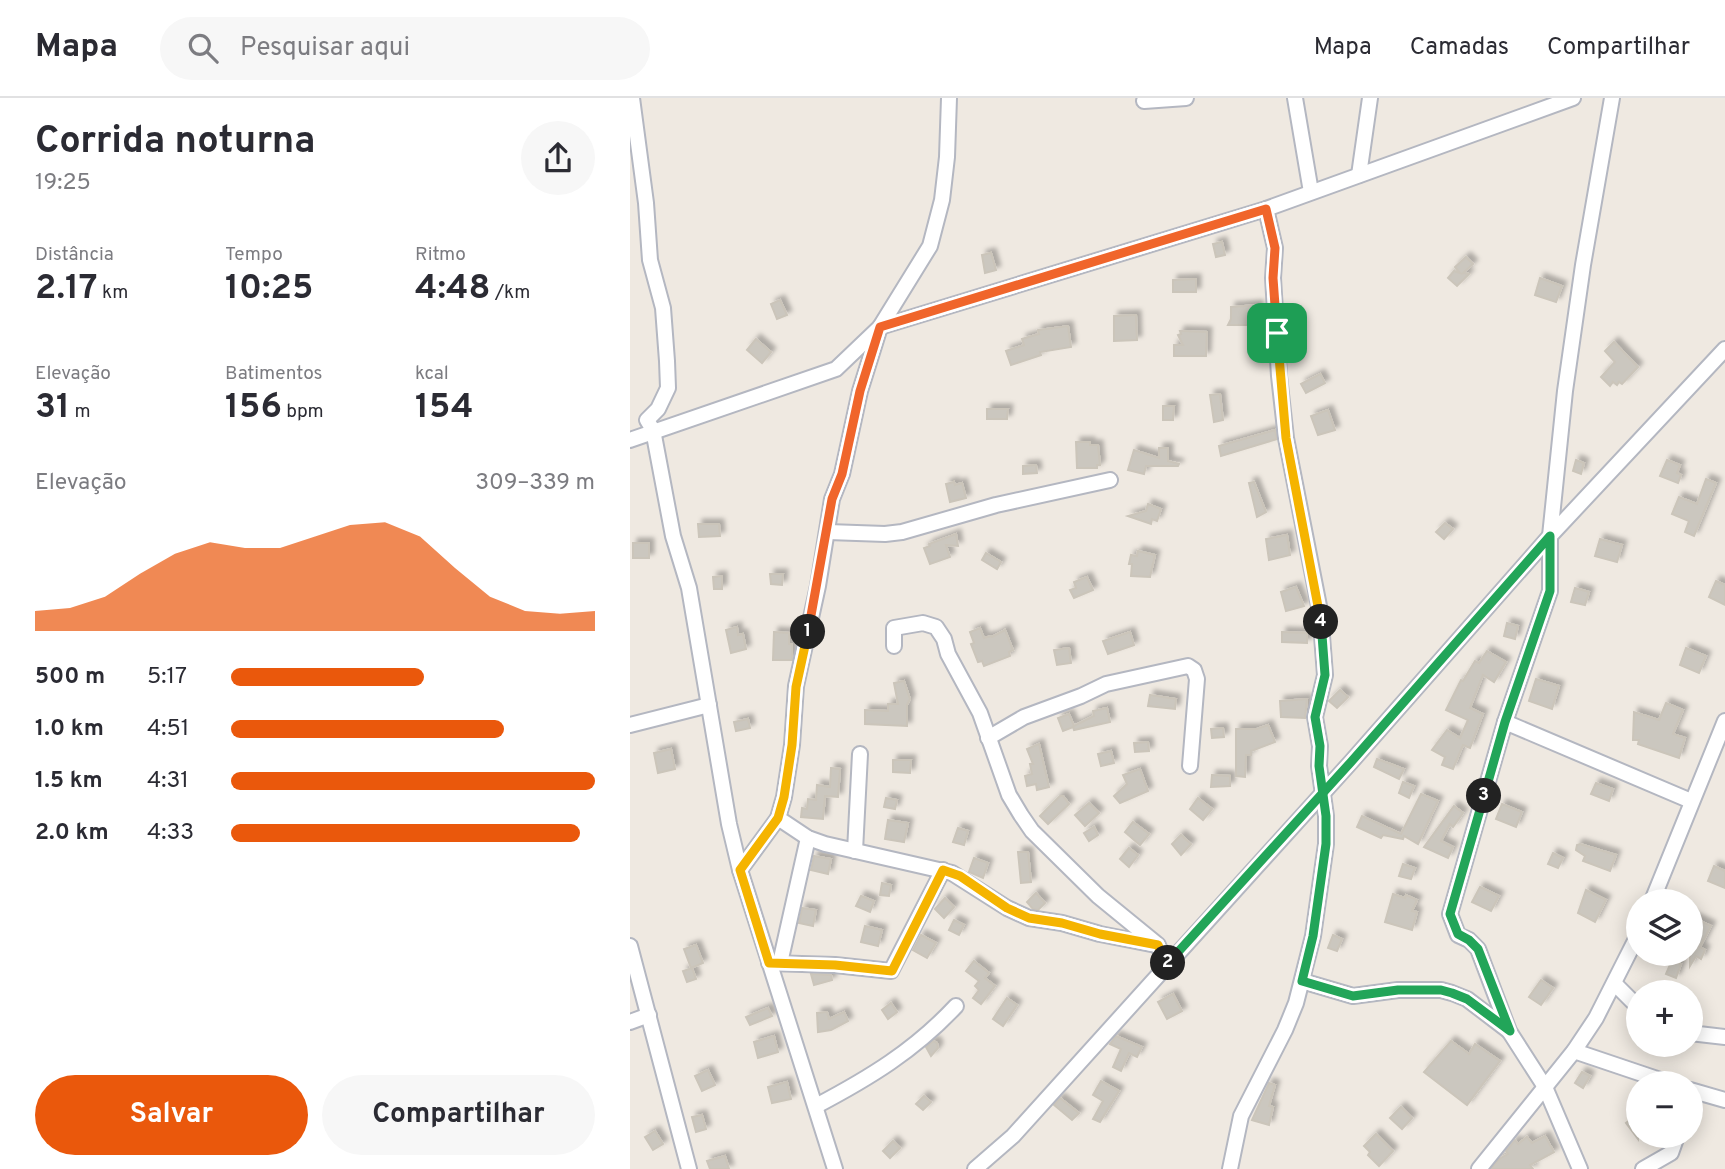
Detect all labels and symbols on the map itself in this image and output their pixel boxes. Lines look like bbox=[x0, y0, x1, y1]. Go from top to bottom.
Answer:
pin bbox=[1247, 303, 1307, 363]
pin: 4 bbox=[1304, 604, 1338, 640]
pin: 1 bbox=[790, 614, 826, 650]
pin: 3 bbox=[1466, 778, 1502, 814]
pin: 2 bbox=[1150, 946, 1186, 980]

